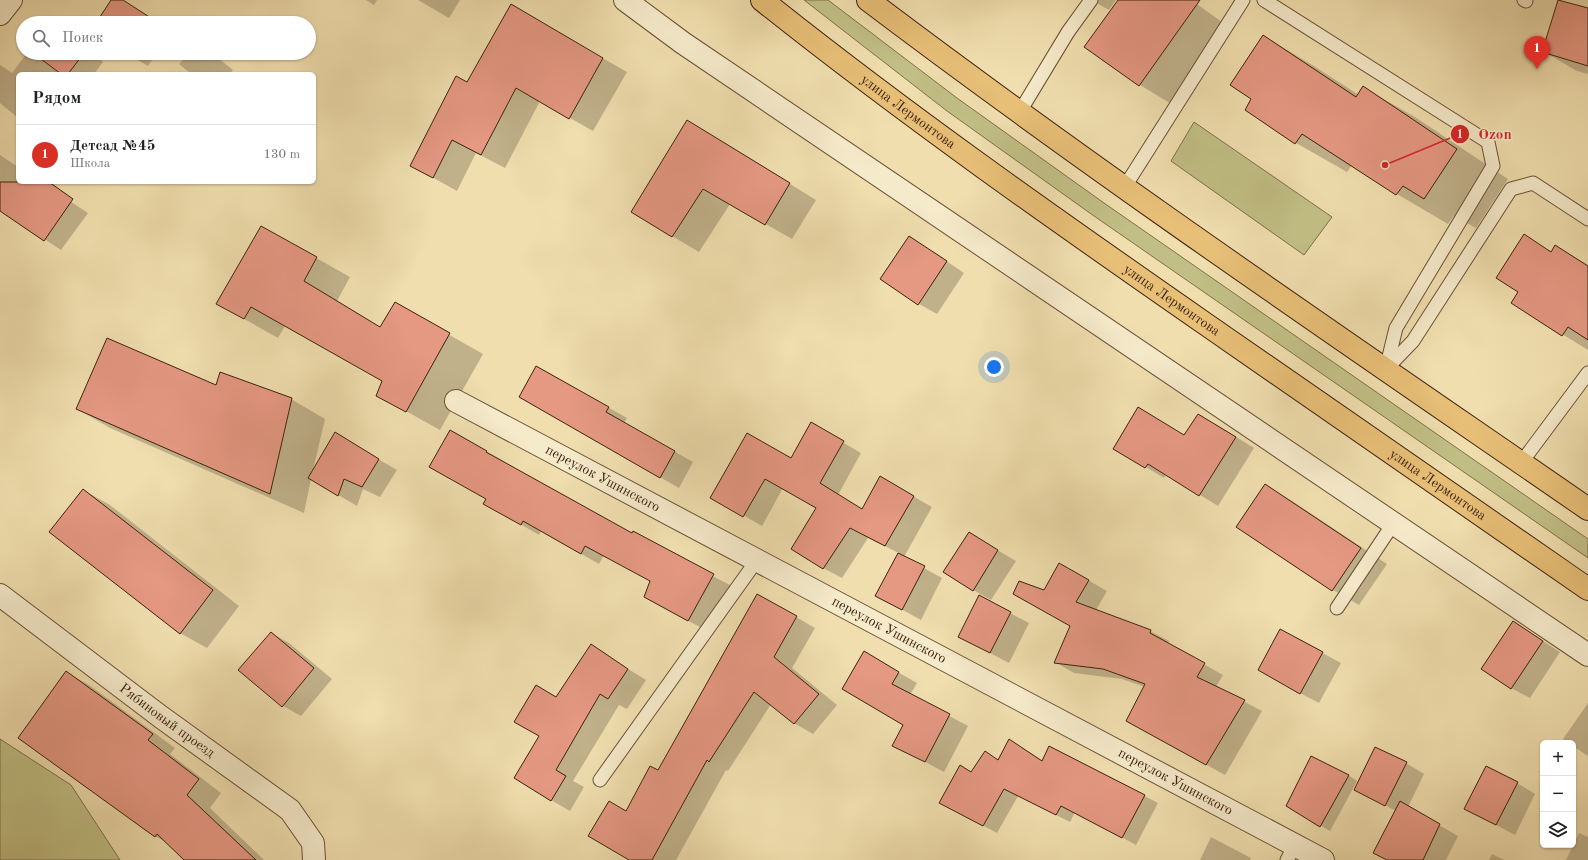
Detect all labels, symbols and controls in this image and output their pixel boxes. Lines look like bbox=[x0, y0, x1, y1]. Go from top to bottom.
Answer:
search box bbox=[16, 16, 316, 60]
icon: search bbox=[30, 27, 52, 49]
text: Поиск bbox=[62, 31, 103, 46]
pin: 1 bbox=[1524, 36, 1550, 69]
street label: улица Лермонтова bbox=[858, 72, 958, 152]
text: Рядом bbox=[32, 90, 81, 107]
callout: Ozon bbox=[1450, 120, 1519, 147]
text: Ozon bbox=[1478, 128, 1512, 143]
text: 1 bbox=[1457, 129, 1463, 141]
text: Детсад №45 bbox=[70, 139, 155, 154]
text: 1 bbox=[41, 148, 49, 161]
text: 130 m bbox=[263, 148, 300, 161]
text: Школа bbox=[70, 157, 110, 170]
street label: улица Лермонтова bbox=[1121, 262, 1223, 339]
your location bbox=[984, 357, 1004, 377]
street label: переулок Ушинского bbox=[543, 443, 662, 515]
street label: улица Лермонтова bbox=[1387, 447, 1489, 523]
street label: переулок Ушинского bbox=[829, 594, 949, 666]
street label: Рябиновый проезд bbox=[117, 681, 217, 760]
map controls bbox=[1540, 740, 1576, 848]
button: + bbox=[1540, 740, 1576, 776]
street label: переулок Ушинского bbox=[1116, 746, 1235, 818]
button: − bbox=[1540, 776, 1576, 812]
button: layers bbox=[1540, 812, 1576, 848]

